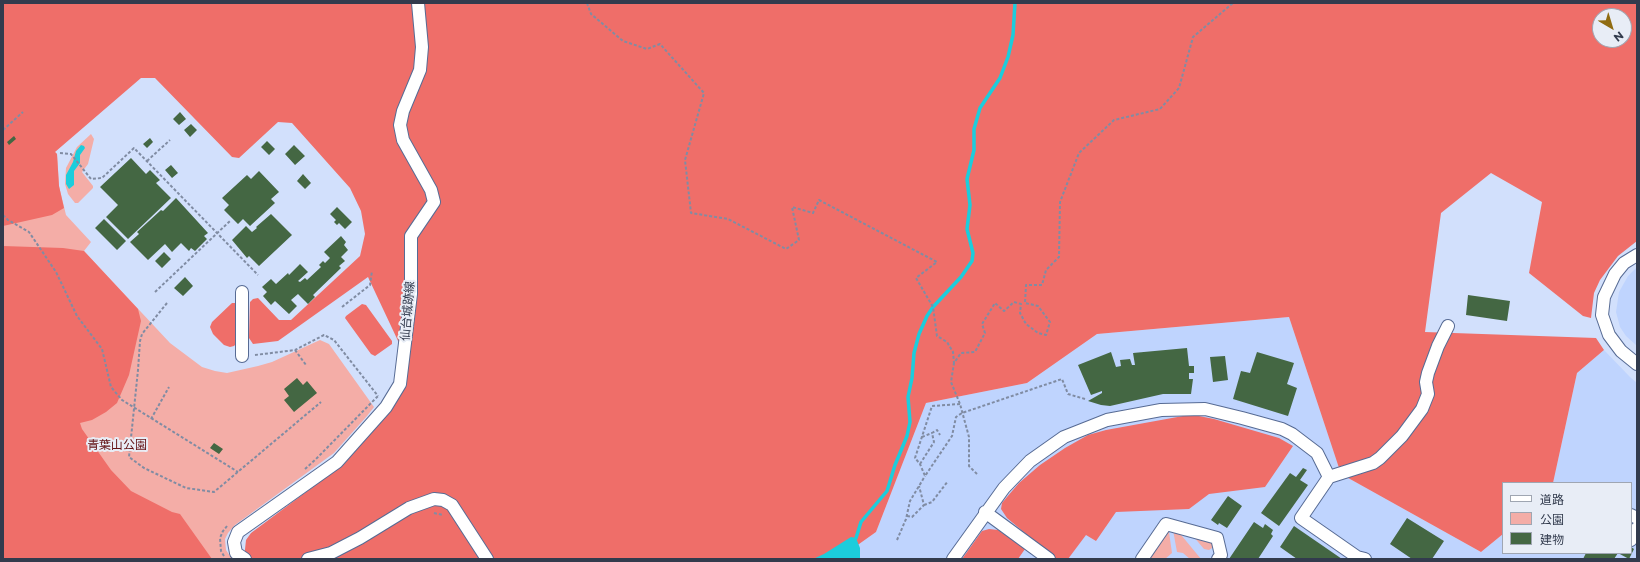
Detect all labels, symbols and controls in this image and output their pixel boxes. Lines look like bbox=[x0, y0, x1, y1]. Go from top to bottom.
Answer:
north arrow bbox=[1592, 8, 1632, 48]
text: N bbox=[1611, 28, 1627, 45]
street label: 仙台城跡線 bbox=[398, 280, 418, 342]
park label: 青葉山公園 bbox=[87, 438, 147, 452]
legend bbox=[1502, 482, 1632, 554]
text: 道路 bbox=[1540, 492, 1564, 507]
text: 公園 bbox=[1540, 512, 1564, 527]
text: 建物 bbox=[1540, 532, 1564, 547]

